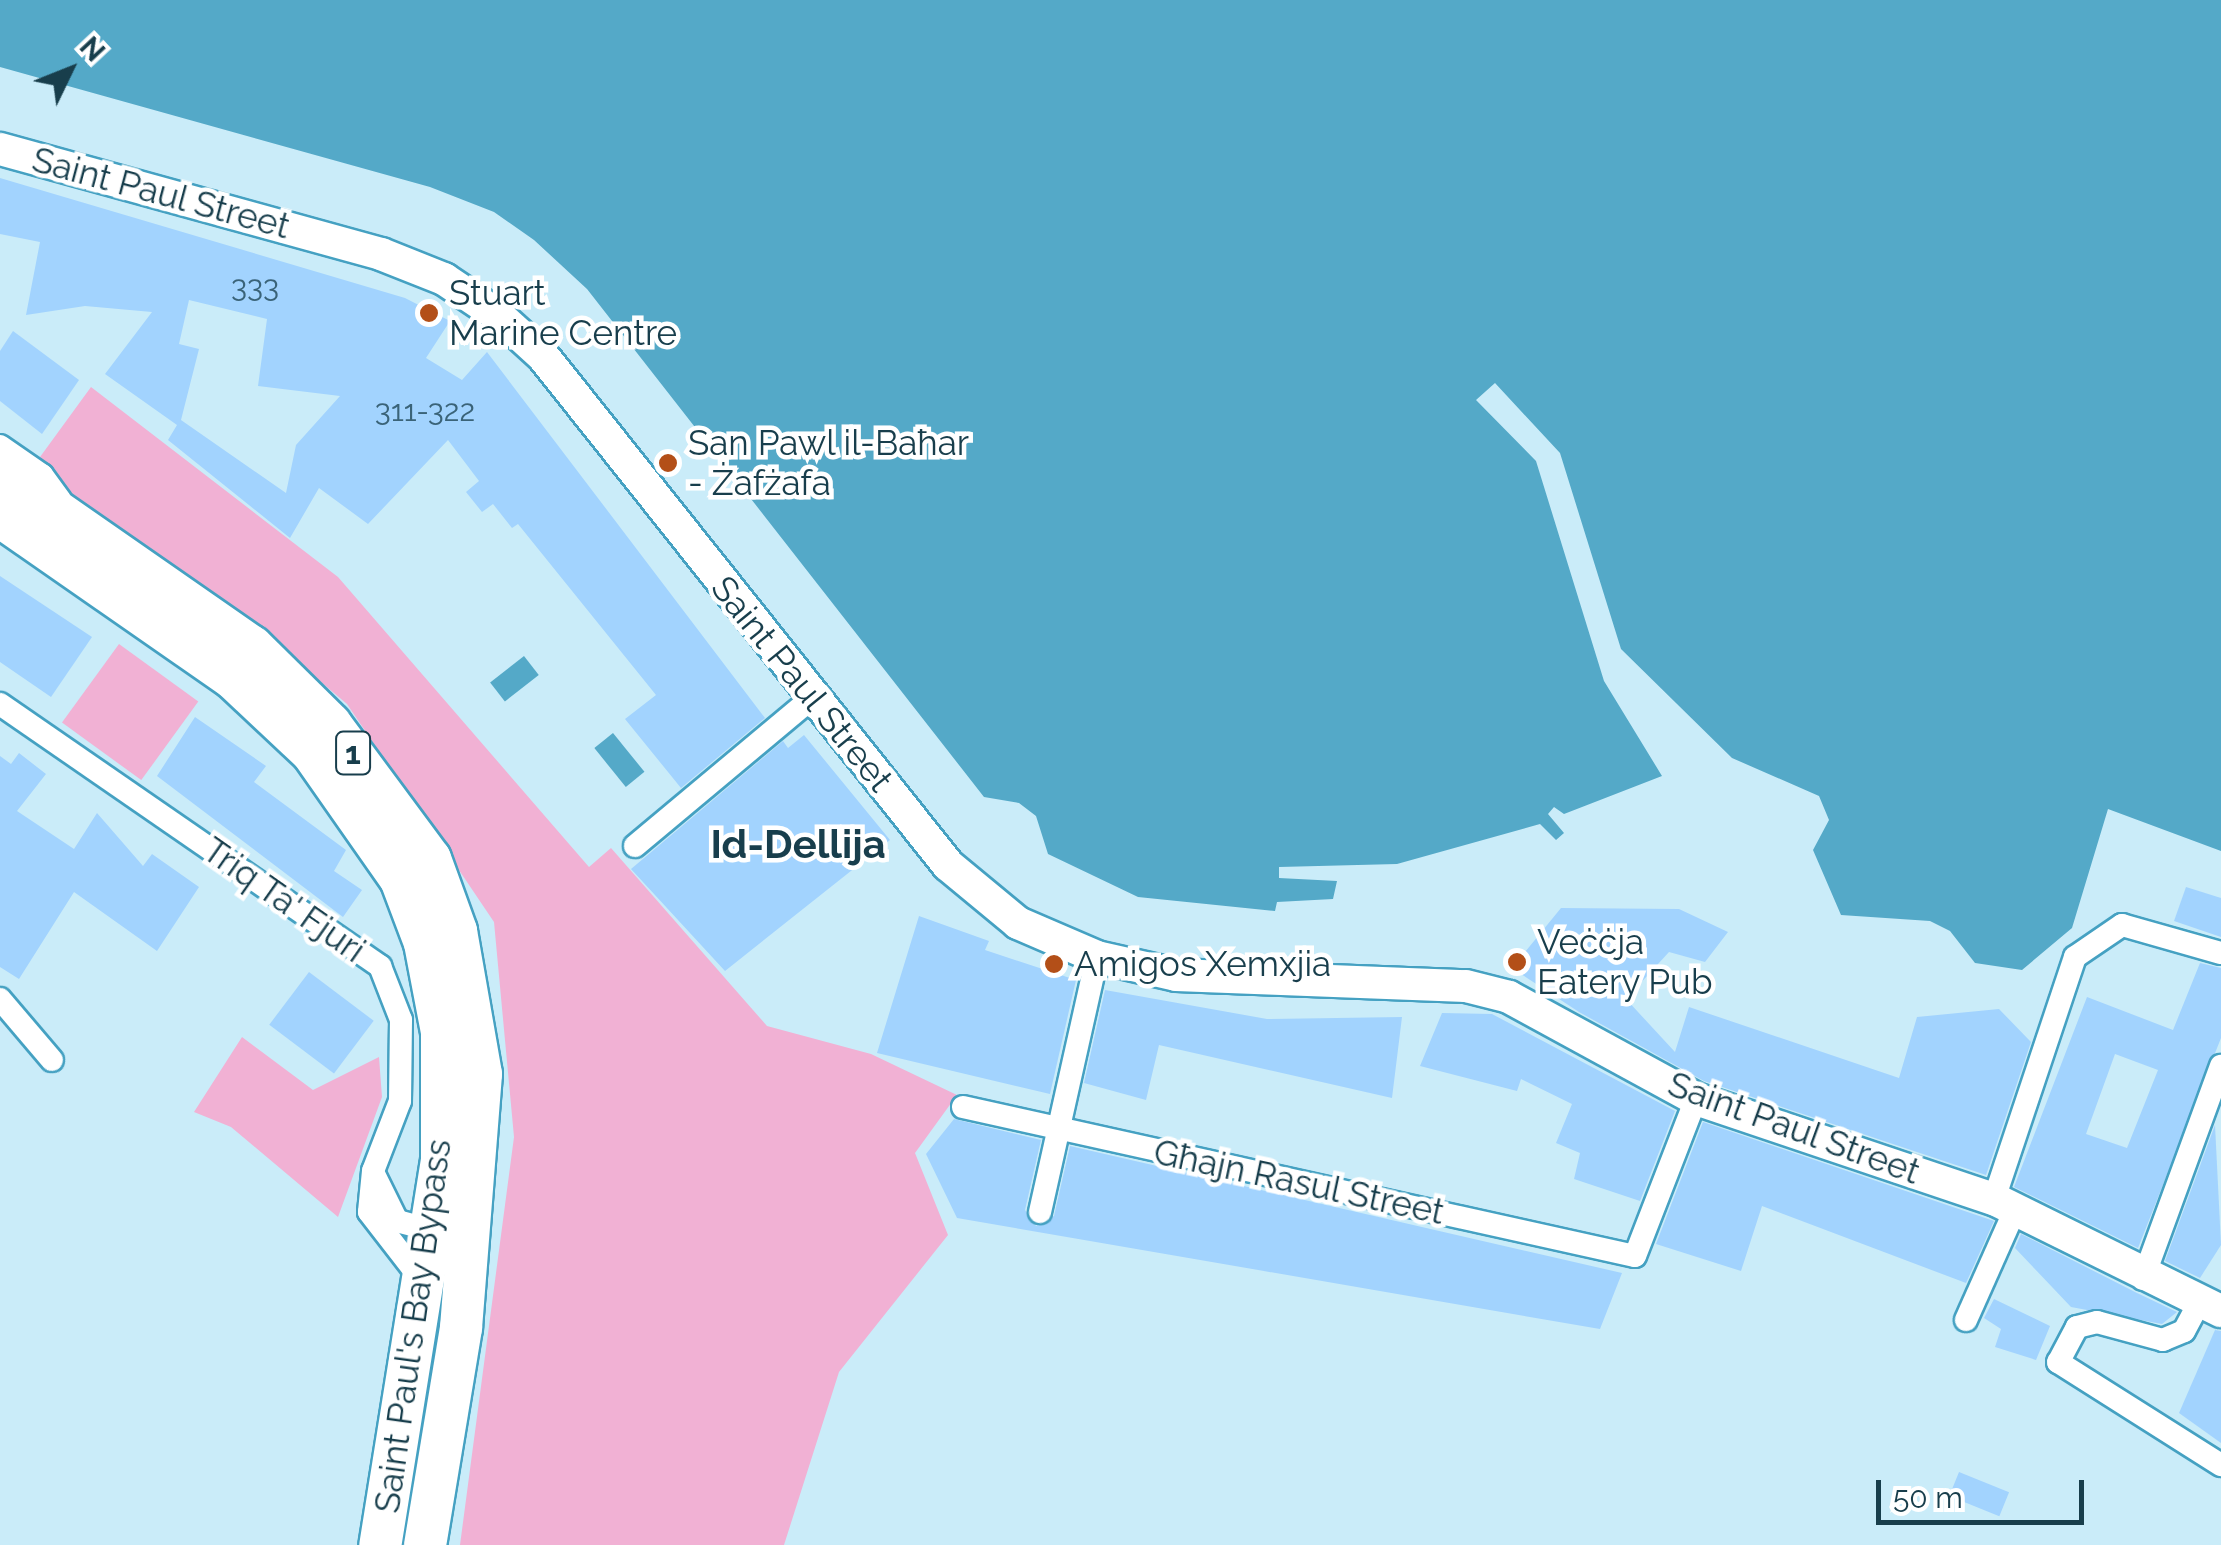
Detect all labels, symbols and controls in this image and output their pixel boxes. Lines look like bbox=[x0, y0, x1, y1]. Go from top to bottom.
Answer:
north arrow bbox=[20, 20, 120, 120]
text: N bbox=[73, 30, 112, 68]
street label: Saint Paul Street bbox=[27, 138, 295, 248]
house number: 333 bbox=[231, 269, 279, 305]
place label: Stuart Marine Centre bbox=[449, 272, 677, 354]
marker: Stuart Marine Centre bbox=[418, 302, 440, 324]
house number: 311-322 bbox=[375, 393, 475, 429]
place label: San Pawl il-Baħar - Żafżafa bbox=[688, 422, 970, 504]
marker: San Pawl il-Baħar - Żafżafa bbox=[657, 452, 679, 474]
street label: Saint Paul Street bbox=[702, 568, 902, 800]
road number: 1 bbox=[333, 726, 373, 780]
district label: Id-Dellija bbox=[710, 820, 886, 868]
street label: Triq Ta' Fjuri bbox=[194, 828, 374, 972]
place label: Veċċja Eatery Pub bbox=[1537, 921, 1713, 1003]
place label: Amigos Xemxjia bbox=[1074, 943, 1332, 985]
marker: Veċċja Eatery Pub bbox=[1506, 951, 1528, 973]
marker: Amigos Xemxjia bbox=[1043, 953, 1065, 975]
street label: Saint Paul Street bbox=[1662, 1063, 1926, 1193]
street label: Għajn Rasul Street bbox=[1150, 1131, 1448, 1233]
street label: Saint Paul's Bay Bypass bbox=[366, 1136, 460, 1516]
scale bar bbox=[1881, 1460, 2088, 1522]
text: 50 m bbox=[1893, 1480, 1963, 1515]

